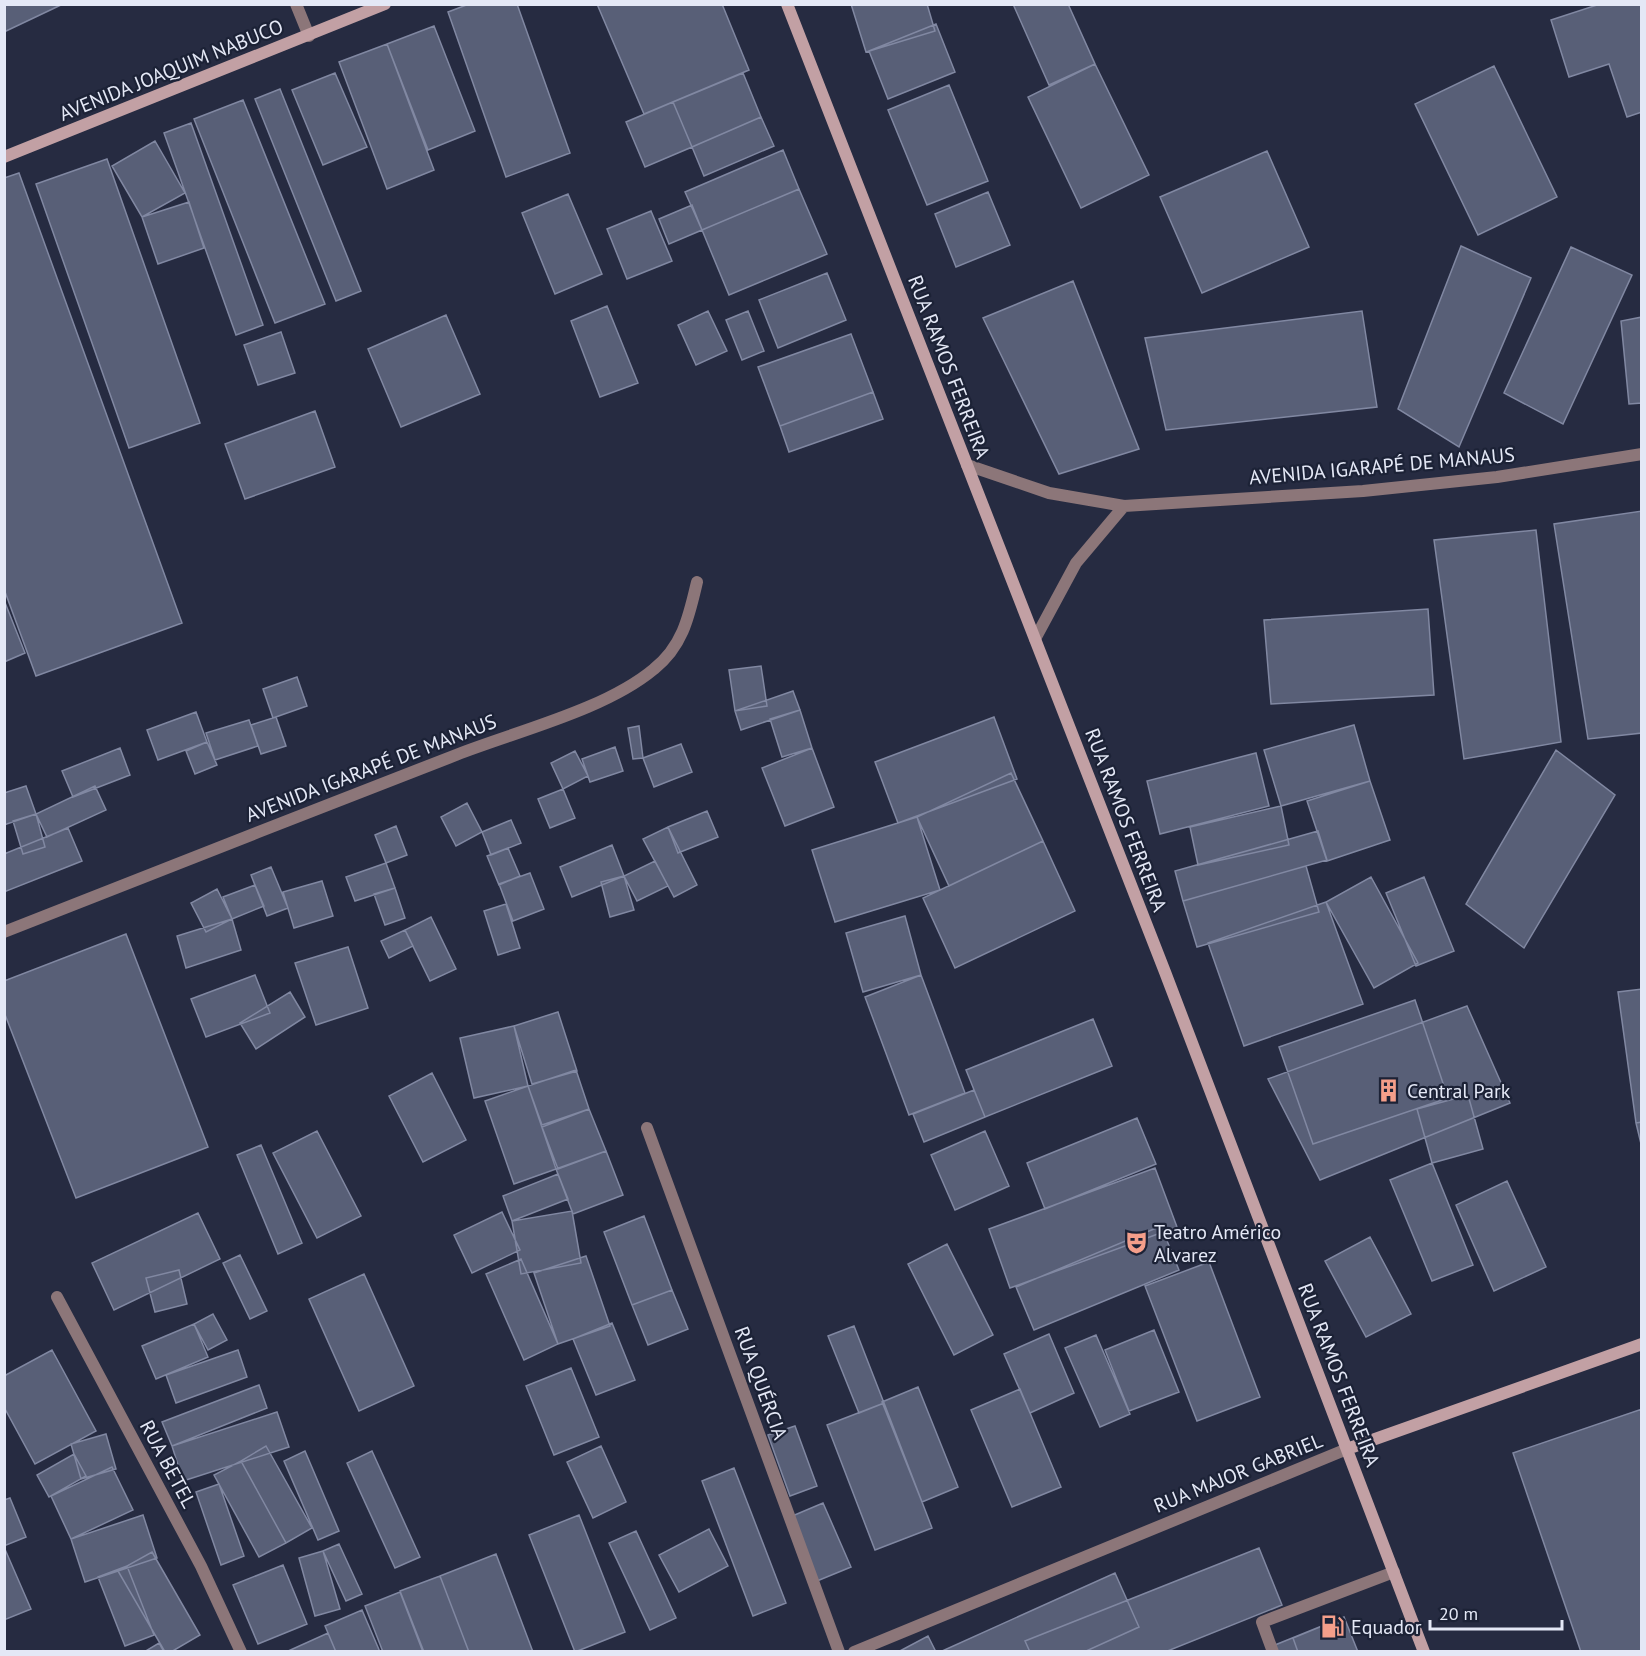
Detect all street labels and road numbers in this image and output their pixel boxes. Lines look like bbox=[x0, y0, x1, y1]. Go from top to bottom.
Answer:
street label: AVENIDA JOAQUIM NABUCO bbox=[55, 13, 287, 127]
street label: RUA RAMOS FERREIRA bbox=[902, 272, 996, 463]
street label: AVENIDA IGARAPÉ DE MANAUS bbox=[1248, 441, 1516, 491]
street label: AVENIDA IGARAPÉ DE MANAUS bbox=[242, 708, 500, 828]
street label: RUA RAMOS FERREIRA bbox=[1079, 725, 1173, 916]
street label: RUA RAMOS FERREIRA bbox=[1292, 1280, 1386, 1471]
street label: RUA QUÉRCIA bbox=[729, 1323, 794, 1443]
street label: RUA BETEL bbox=[134, 1416, 202, 1512]
street label: RUA MAJOR GABRIEL bbox=[1150, 1427, 1326, 1519]

